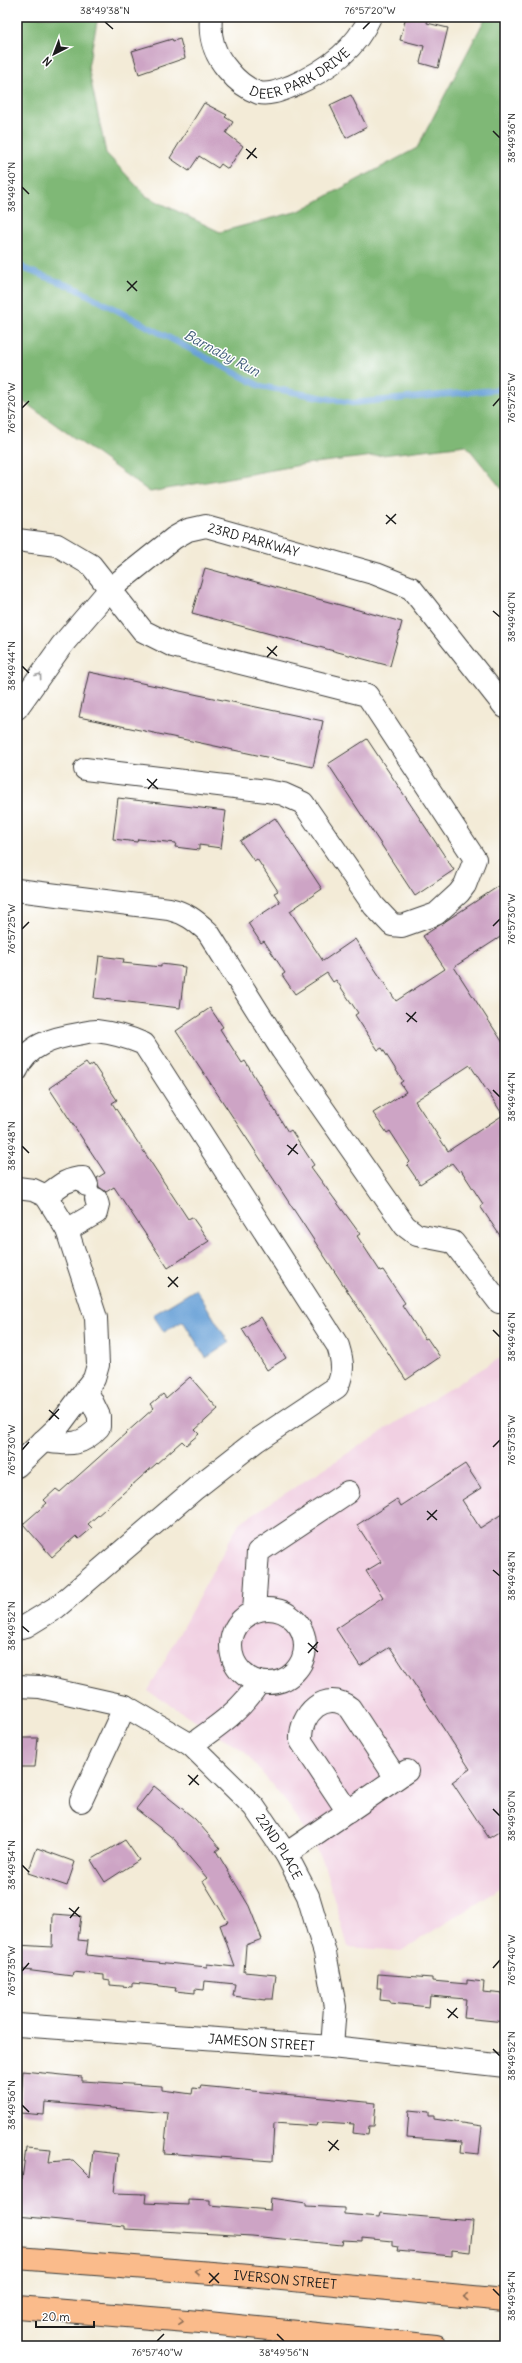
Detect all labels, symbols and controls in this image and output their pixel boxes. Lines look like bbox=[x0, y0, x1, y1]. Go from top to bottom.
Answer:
text: 38°49'38"N bbox=[80, 4, 130, 17]
text: 76°57'20"W bbox=[345, 4, 396, 17]
north arrow bbox=[34, 34, 74, 74]
street label: DEER PARK DRIVE bbox=[247, 44, 354, 103]
text: N bbox=[40, 54, 55, 69]
text: 38°49'36"N bbox=[505, 113, 518, 163]
text: 38°49'40"N bbox=[5, 162, 18, 212]
water label: Barnaby Run bbox=[181, 326, 264, 381]
text: 76°57'25"W bbox=[505, 373, 518, 423]
text: 76°57'20"W bbox=[5, 383, 18, 434]
street label: 23RD PARKWAY bbox=[206, 519, 301, 561]
text: 38°49'40"N bbox=[505, 592, 518, 642]
text: 38°49'44"N bbox=[5, 641, 18, 691]
one-way arrow bbox=[34, 673, 41, 680]
text: 76°57'30"W bbox=[505, 893, 518, 945]
text: 76°57'25"W bbox=[5, 904, 18, 954]
text: 38°49'44"N bbox=[505, 1072, 518, 1122]
text: 38°49'48"N bbox=[5, 1121, 18, 1171]
text: 38°49'46"N bbox=[505, 1312, 518, 1362]
text: 76°57'35"W bbox=[505, 1415, 518, 1465]
text: 76°57'30"W bbox=[5, 1424, 18, 1476]
text: 38°49'48"N bbox=[505, 1551, 518, 1601]
text: 38°49'52"N bbox=[5, 1601, 18, 1651]
text: 38°49'50"N bbox=[505, 1791, 518, 1841]
street label: 22ND PLACE bbox=[252, 1810, 306, 1883]
text: 38°49'54"N bbox=[5, 1840, 18, 1890]
text: 76°57'40"W bbox=[505, 1934, 518, 1986]
text: 76°57'35"W bbox=[5, 1946, 18, 1996]
street label: JAMESON STREET bbox=[207, 2030, 316, 2055]
text: 38°49'52"N bbox=[505, 2031, 518, 2081]
text: 38°49'56"N bbox=[5, 2080, 18, 2130]
one-way arrow bbox=[194, 2267, 200, 2276]
street label: IVERSON STREET bbox=[233, 2267, 338, 2293]
text: 38°49'54"N bbox=[505, 2271, 518, 2321]
one-way arrow bbox=[463, 2292, 469, 2301]
scale bar bbox=[36, 2303, 94, 2329]
text: 20 m bbox=[42, 2309, 70, 2324]
one-way arrow bbox=[178, 2316, 184, 2325]
text: 76°57'40"W bbox=[131, 2346, 183, 2359]
text: 38°49'56"N bbox=[259, 2346, 309, 2359]

